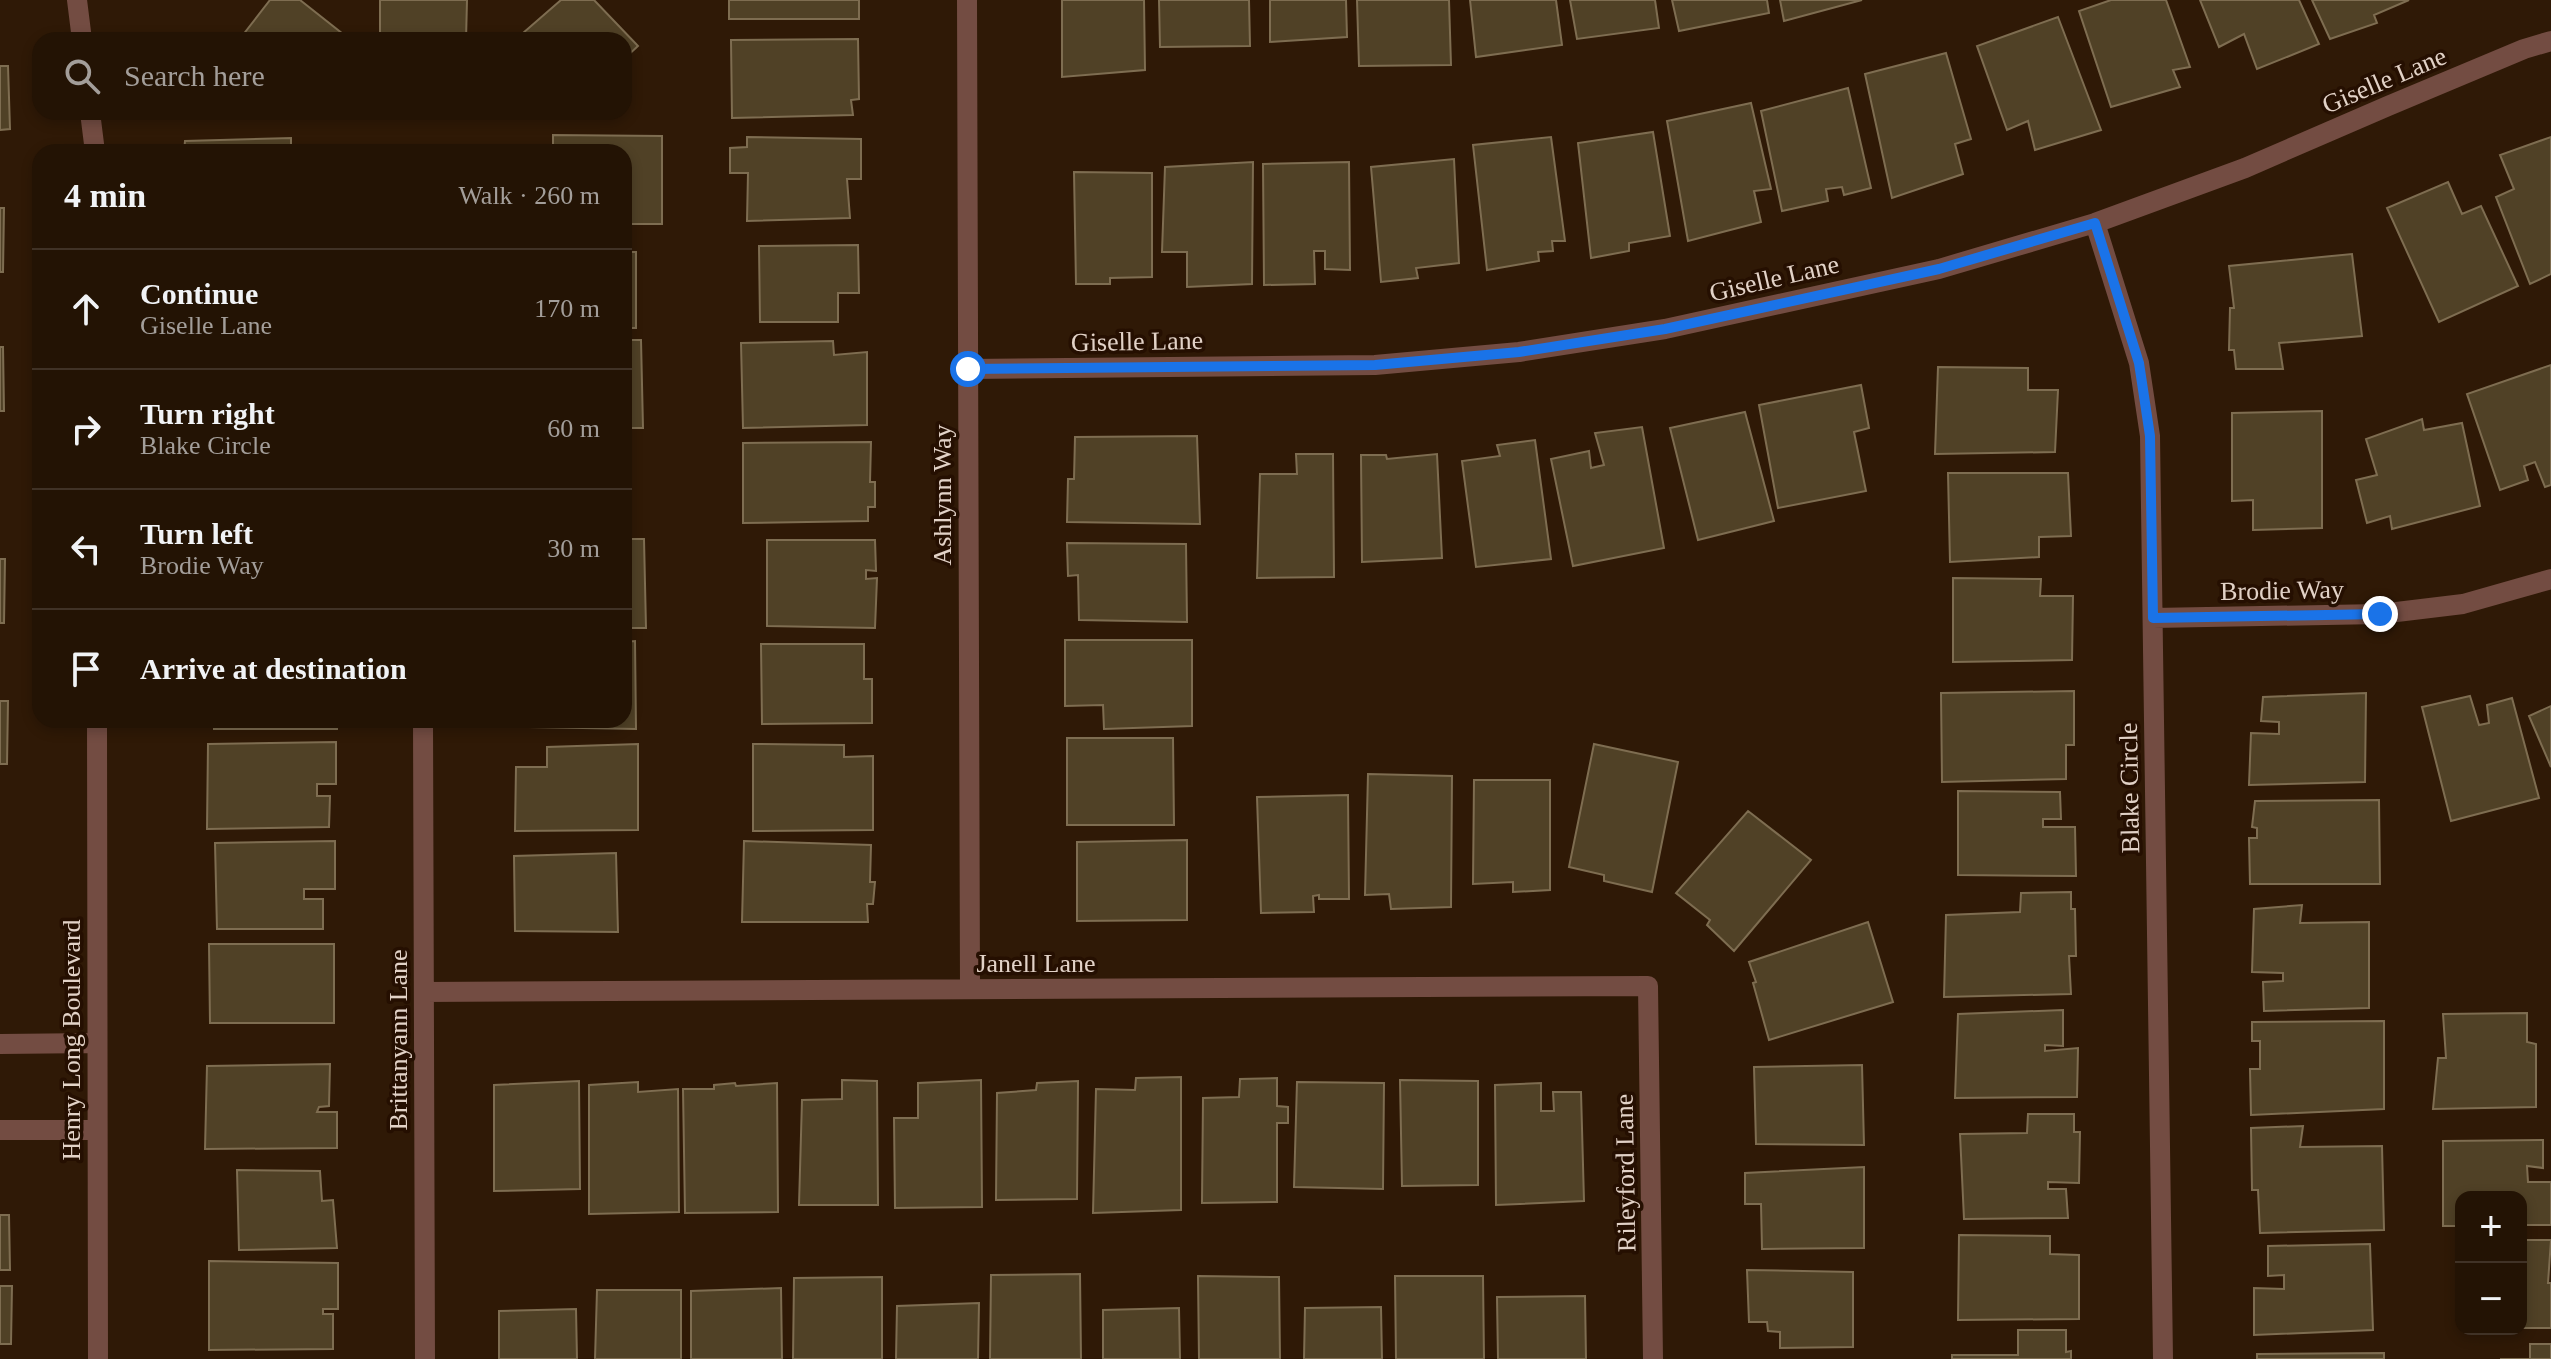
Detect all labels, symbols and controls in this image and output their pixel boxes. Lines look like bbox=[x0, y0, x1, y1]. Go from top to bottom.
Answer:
search box bbox=[32, 32, 632, 120]
street label: Giselle Lane bbox=[2318, 41, 2451, 120]
icon: search bbox=[60, 54, 104, 98]
text: Search here bbox=[124, 59, 265, 92]
text: 4 min bbox=[64, 177, 146, 214]
text: Walk · 260 m bbox=[458, 181, 600, 210]
street label: Giselle Lane bbox=[1706, 249, 1842, 307]
text: Continue bbox=[140, 277, 258, 310]
icon: ahead bbox=[64, 287, 108, 331]
text: 170 m bbox=[534, 294, 600, 323]
text: Giselle Lane bbox=[140, 311, 272, 340]
street label: Giselle Lane bbox=[1071, 326, 1203, 357]
route start bbox=[950, 351, 986, 387]
text: Turn right bbox=[140, 397, 275, 430]
icon: right bbox=[64, 407, 108, 451]
text: 60 m bbox=[547, 414, 600, 443]
street label: Ashlynn Way bbox=[928, 424, 957, 566]
text: Blake Circle bbox=[140, 431, 271, 460]
text: Turn left bbox=[140, 517, 253, 550]
icon: left bbox=[64, 527, 108, 571]
text: 30 m bbox=[547, 534, 600, 563]
text: Brodie Way bbox=[140, 551, 264, 580]
street label: Brodie Way bbox=[2220, 575, 2344, 606]
route end bbox=[2362, 596, 2398, 632]
icon: arrive bbox=[64, 647, 108, 691]
text: Arrive at destination bbox=[140, 652, 407, 685]
street label: Blake Circle bbox=[2114, 722, 2145, 854]
street label: Henry Long Boulevard bbox=[57, 919, 86, 1161]
street label: Brittanyann Lane bbox=[384, 949, 413, 1131]
street label: Janell Lane bbox=[976, 949, 1096, 978]
street label: Rileyford Lane bbox=[1610, 1094, 1641, 1252]
map controls bbox=[2455, 1191, 2527, 1335]
button: + bbox=[2455, 1191, 2527, 1263]
button: − bbox=[2455, 1263, 2527, 1335]

